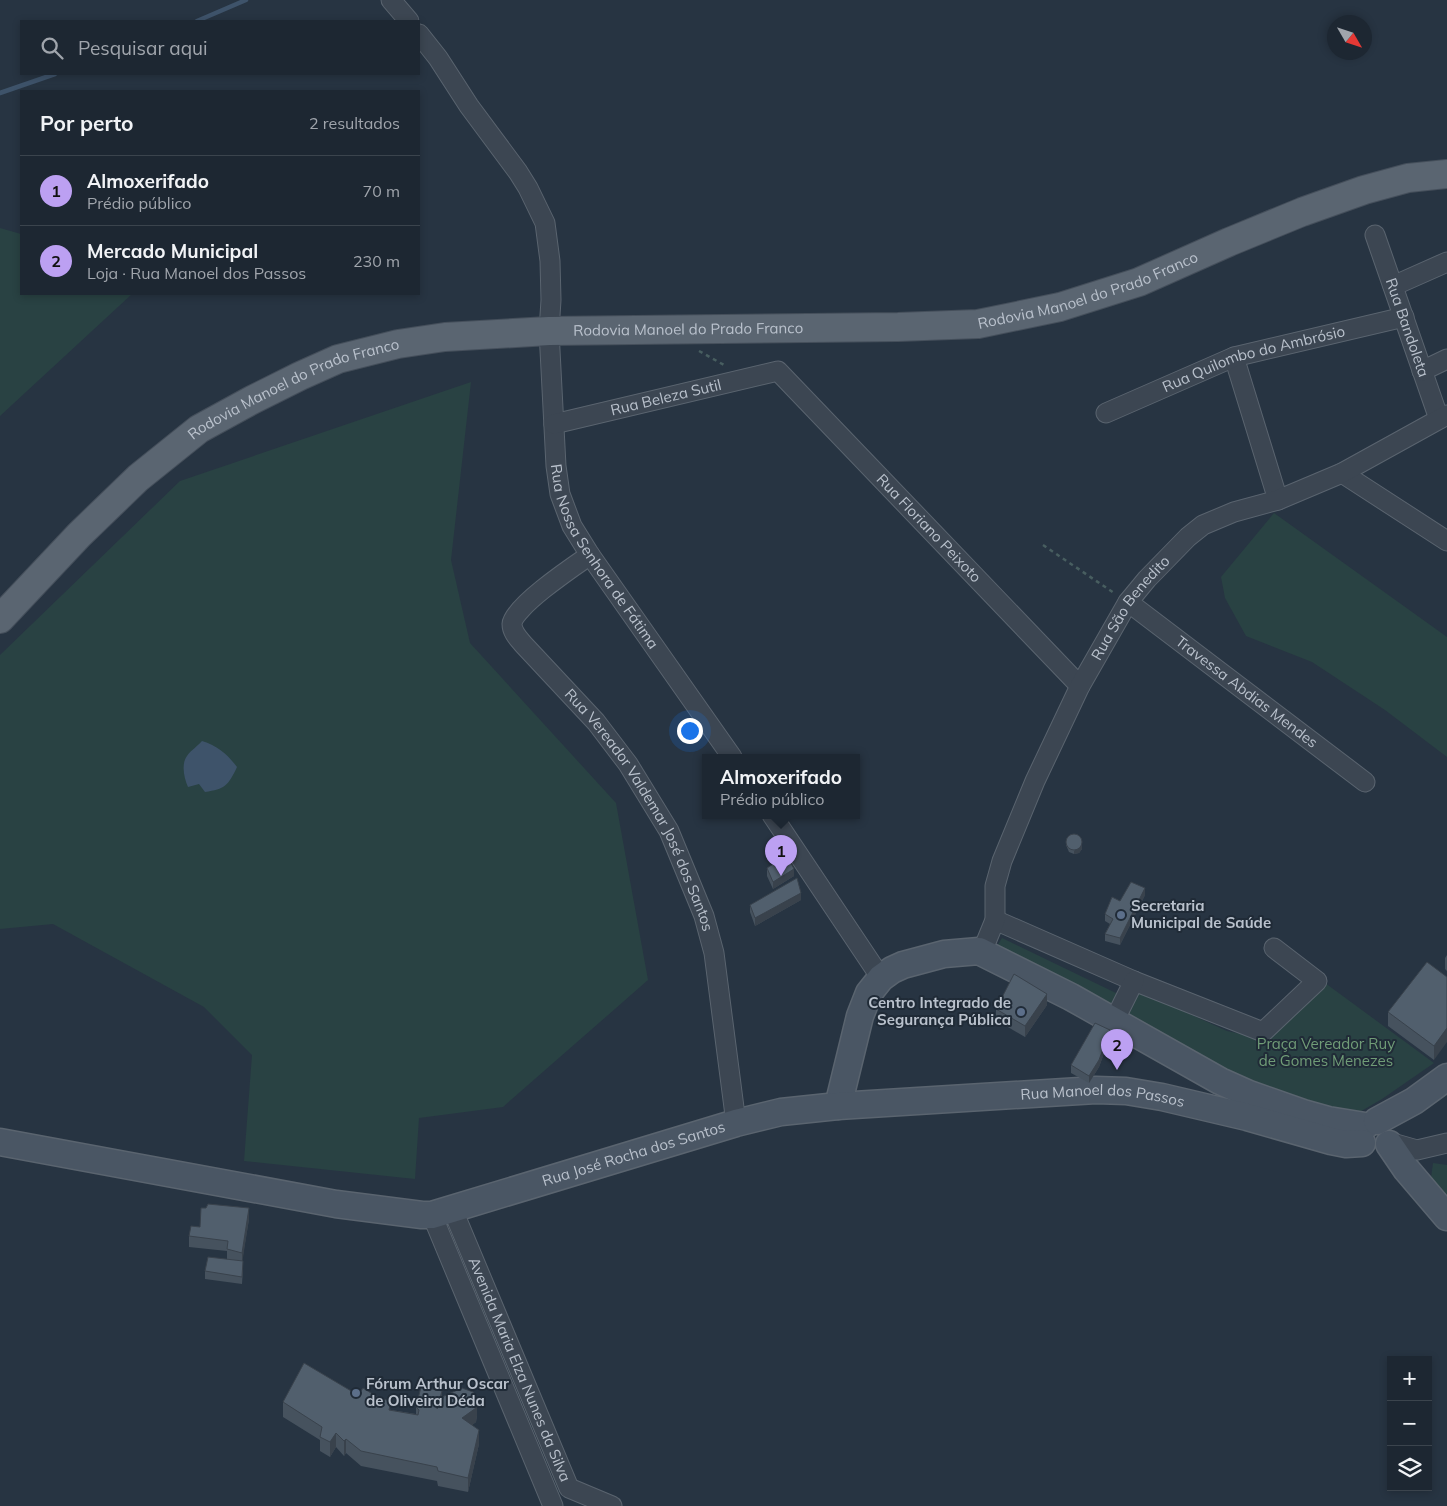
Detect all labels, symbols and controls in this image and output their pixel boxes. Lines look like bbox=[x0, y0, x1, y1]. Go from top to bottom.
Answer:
north arrow bbox=[1327, 15, 1372, 60]
search box bbox=[20, 20, 420, 75]
icon: search bbox=[38, 34, 66, 62]
text: Pesquisar aqui bbox=[78, 36, 208, 60]
text: Por perto bbox=[40, 110, 134, 136]
text: 2 resultados bbox=[309, 113, 400, 133]
text: Almoxerifado bbox=[87, 169, 209, 193]
text: 1 bbox=[51, 181, 61, 201]
text: 70 m bbox=[363, 181, 400, 201]
text: Prédio público bbox=[87, 193, 191, 213]
text: Mercado Municipal bbox=[87, 239, 258, 263]
street label: Rodovia Manoel do Prado Franco bbox=[976, 247, 1201, 333]
text: 2 bbox=[51, 251, 61, 271]
text: 230 m bbox=[353, 251, 400, 271]
text: Loja · Rua Manoel dos Passos bbox=[87, 263, 306, 283]
street label: Rua Bandoleta bbox=[1382, 275, 1434, 379]
street label: Rodovia Manoel do Prado Franco bbox=[573, 318, 803, 340]
street label: Rua Quilombo do Ambrósio bbox=[1159, 321, 1347, 396]
street label: Rodovia Manoel do Prado Franco bbox=[184, 334, 401, 443]
street label: Rua Beleza Sutil bbox=[609, 375, 723, 419]
street label: Rua Nossa Senhora de Fátima bbox=[547, 463, 663, 652]
street label: Rua Floriano Peixoto bbox=[873, 470, 986, 586]
street label: Rua São Benedito bbox=[1087, 551, 1174, 664]
street label: Travessa Abdias Mendes bbox=[1172, 632, 1322, 752]
street label: Rua Vereador Valdemar José dos Santos bbox=[561, 685, 718, 933]
your location bbox=[677, 718, 703, 744]
popup bbox=[702, 754, 860, 819]
text: Almoxerifado bbox=[720, 765, 842, 789]
text: Prédio público bbox=[720, 789, 824, 809]
pin: 1 bbox=[765, 835, 797, 876]
place label: Secretaria Municipal de Saúde bbox=[1131, 896, 1271, 932]
marker: Secretaria Municipal de Saúde bbox=[1115, 909, 1127, 921]
place label: Centro Integrado de Segurança Pública bbox=[868, 993, 1011, 1029]
marker: Centro Integrado de Segurança Pública bbox=[1015, 1006, 1027, 1018]
pin: 2 bbox=[1101, 1029, 1133, 1070]
park label: Praça Vereador Ruy de Gomes Menezes bbox=[1257, 1034, 1395, 1070]
street label: Rua Manoel dos Passos bbox=[1020, 1080, 1187, 1111]
street label: Rua José Rocha dos Santos bbox=[540, 1117, 727, 1190]
street label: Avenida Maria Elza Nunes da Silva bbox=[465, 1254, 575, 1484]
map controls bbox=[1387, 1356, 1432, 1491]
button: + bbox=[1387, 1356, 1432, 1401]
place label: Fórum Arthur Oscar de Oliveira Déda bbox=[366, 1374, 509, 1410]
marker: Fórum Arthur Oscar de Oliveira Déda bbox=[350, 1387, 362, 1399]
button: − bbox=[1387, 1401, 1432, 1446]
button: layers bbox=[1387, 1446, 1432, 1491]

